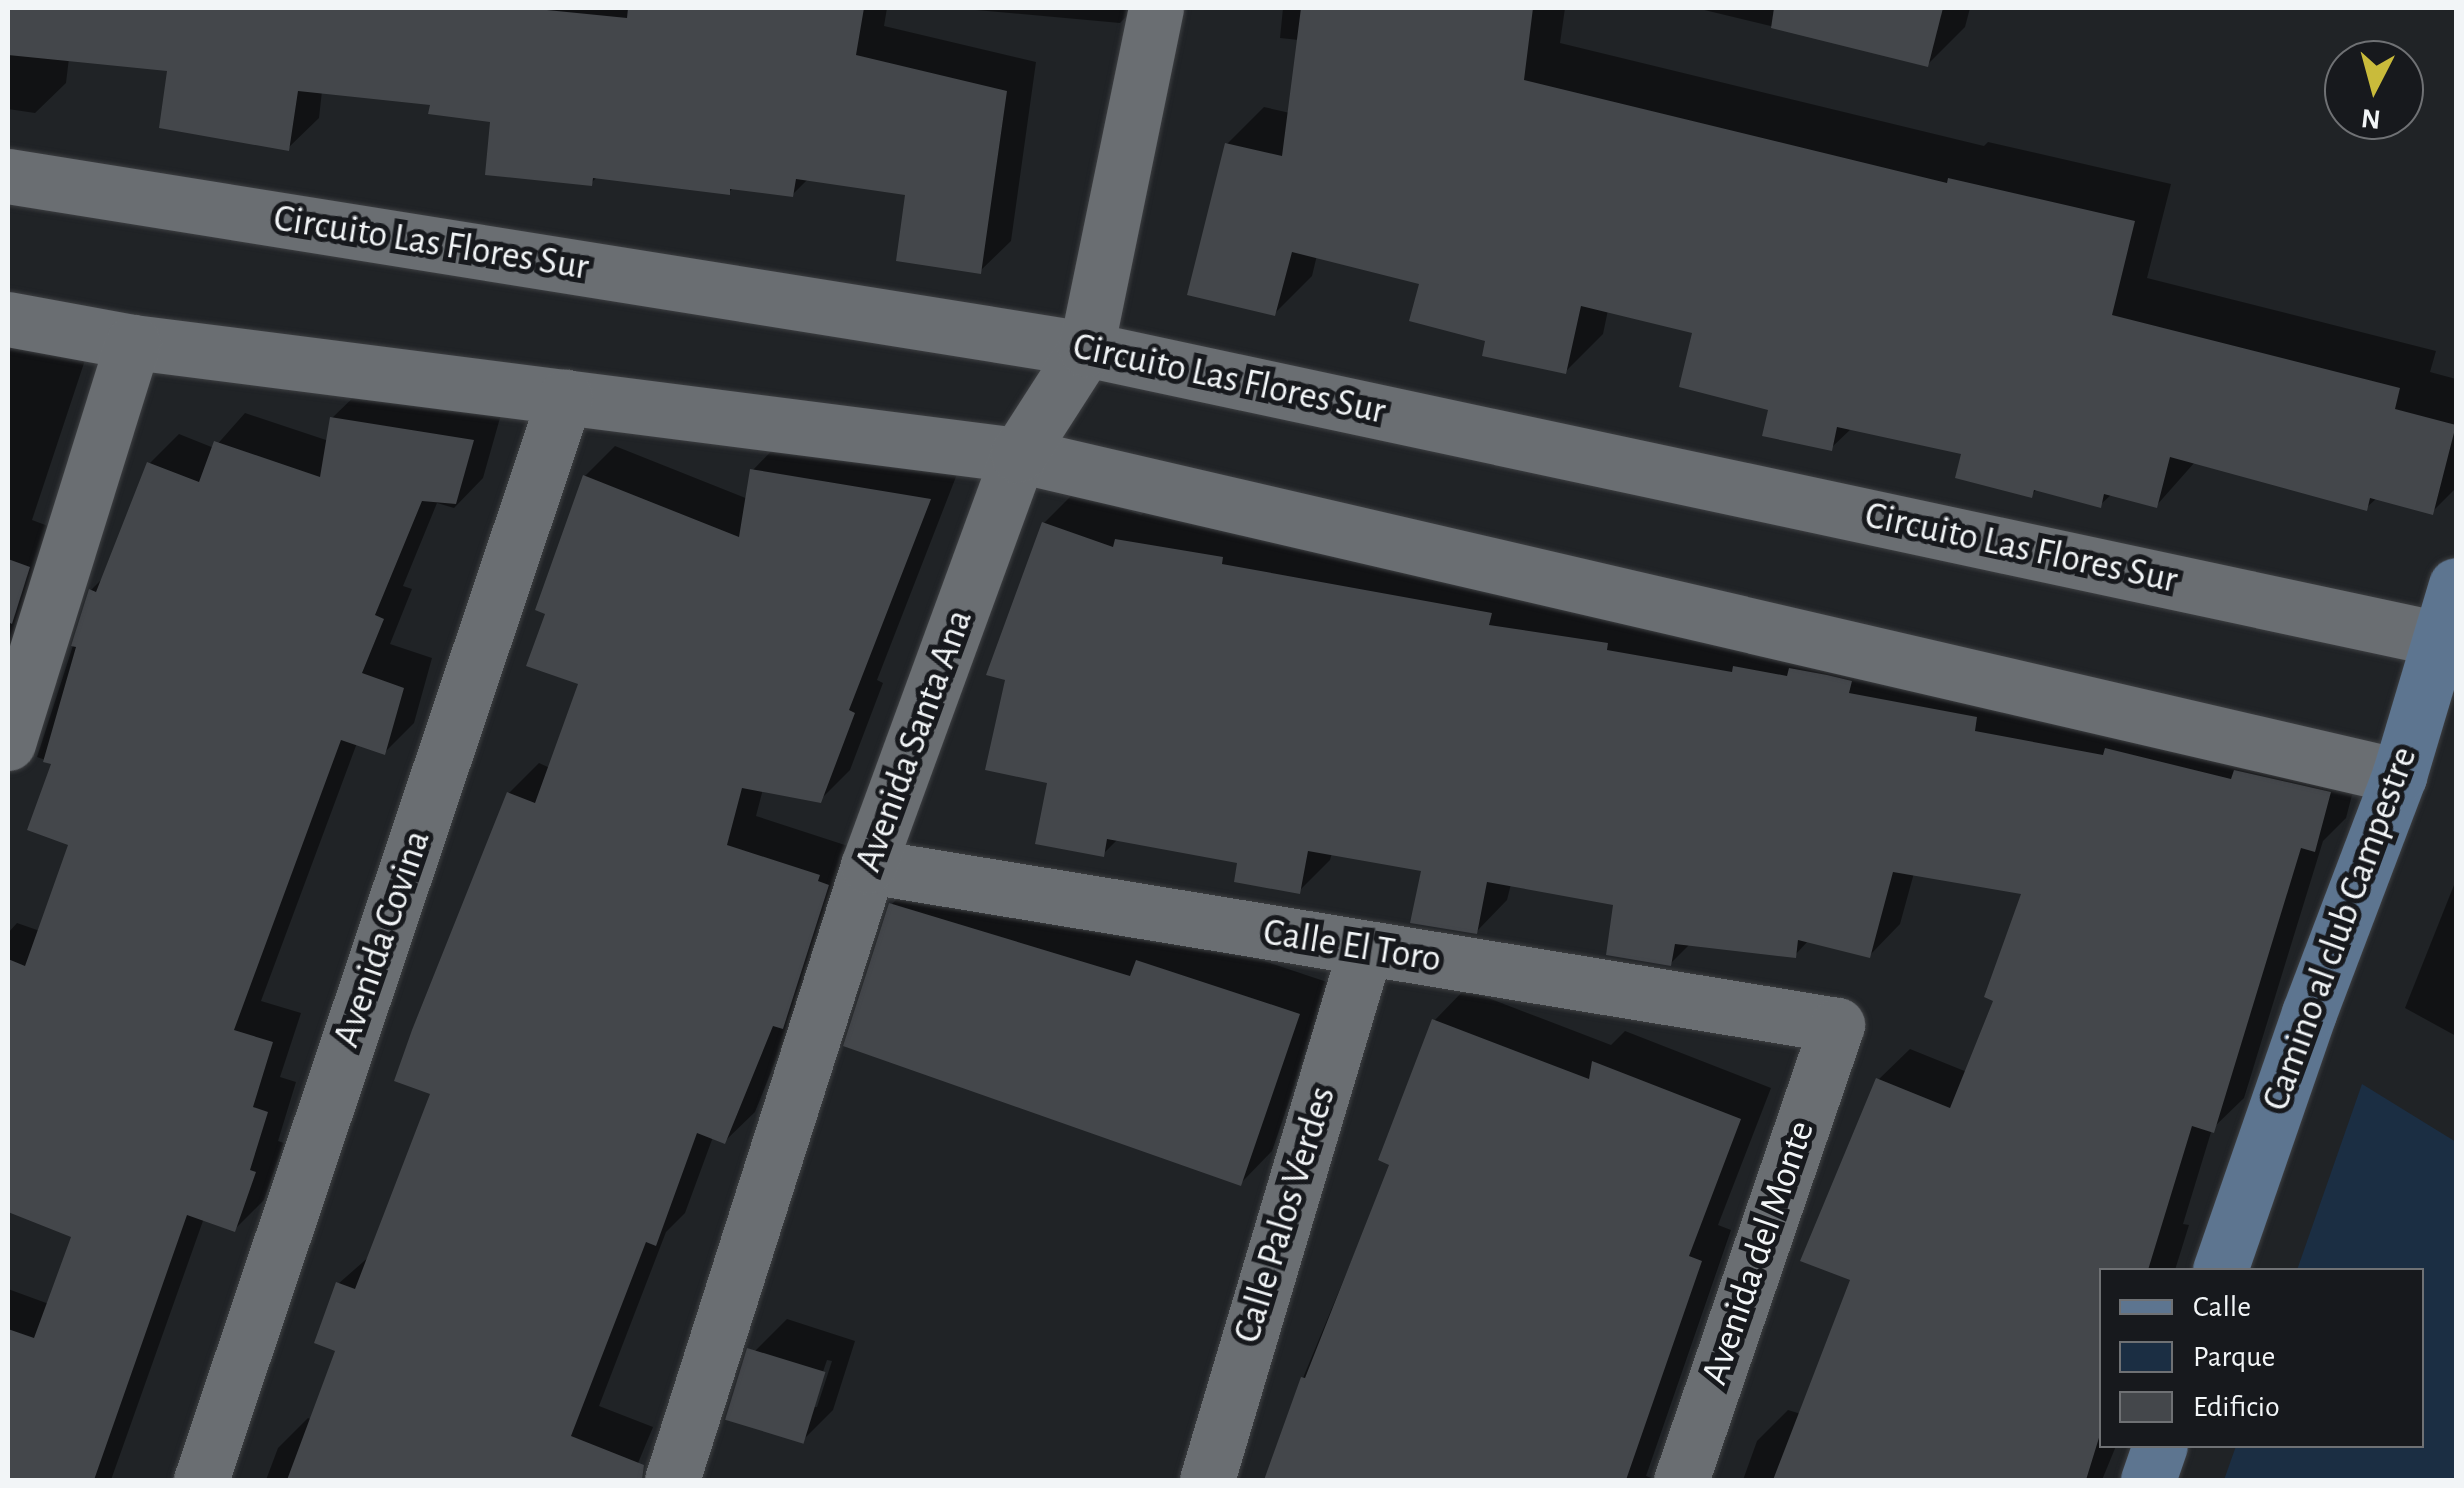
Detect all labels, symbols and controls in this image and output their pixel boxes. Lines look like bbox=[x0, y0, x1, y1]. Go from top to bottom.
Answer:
north arrow bbox=[2324, 40, 2424, 140]
text: N bbox=[2360, 103, 2382, 133]
street label: Circuito Las Flores Sur bbox=[270, 197, 592, 291]
street label: Circuito Las Flores Sur bbox=[1069, 325, 1389, 435]
street label: Circuito Las Flores Sur bbox=[1861, 494, 2181, 604]
street label: Avenida Santa Ana bbox=[847, 604, 983, 878]
street label: Camino al club Campestre bbox=[2254, 741, 2428, 1117]
street label: Avenida Covina bbox=[325, 825, 441, 1053]
street label: Calle El Toro bbox=[1260, 910, 1444, 984]
street label: Calle Palos Verdes bbox=[1225, 1081, 1347, 1349]
street label: Avenida del Monte bbox=[1693, 1115, 1825, 1391]
legend bbox=[2099, 1268, 2424, 1448]
text: Calle bbox=[2193, 1292, 2251, 1322]
text: Parque bbox=[2193, 1342, 2275, 1372]
text: Edificio bbox=[2193, 1392, 2280, 1422]

